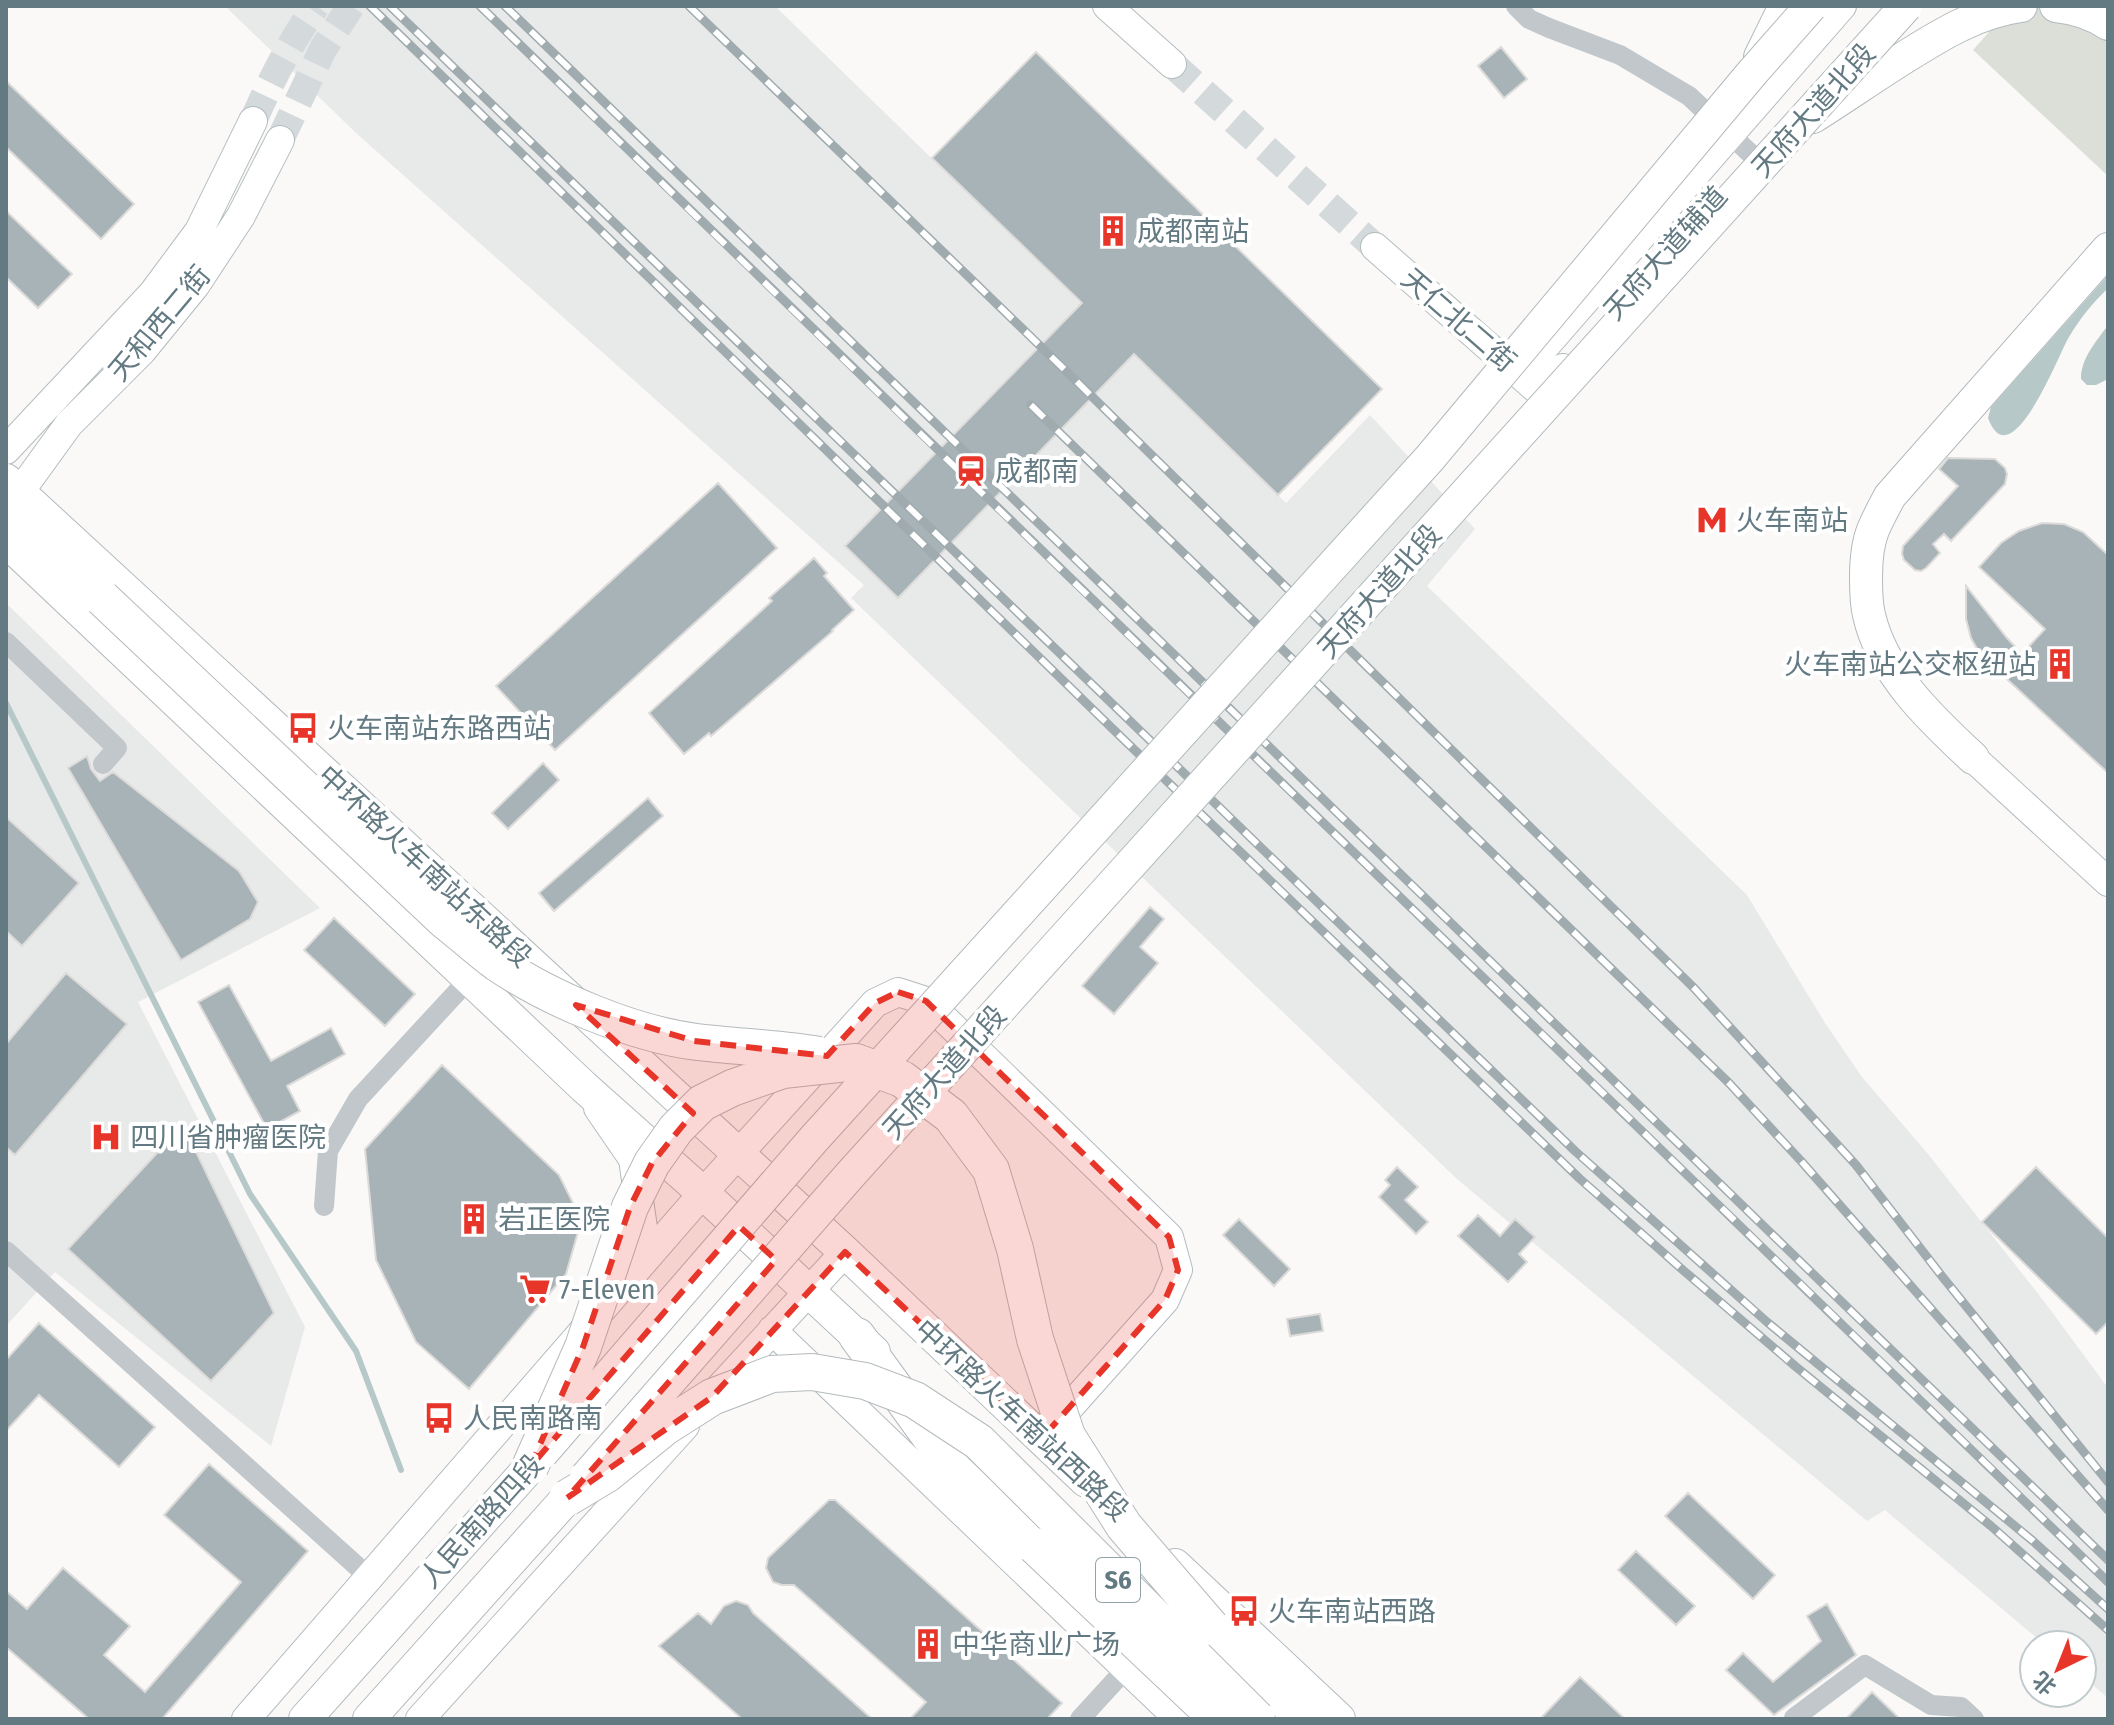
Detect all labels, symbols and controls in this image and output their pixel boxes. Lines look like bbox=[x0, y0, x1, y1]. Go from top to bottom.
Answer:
street label: 天府大道北段 bbox=[1745, 37, 1882, 184]
street label: 天府大道辅道 bbox=[1597, 180, 1734, 327]
building icon: 成都南站 bbox=[1096, 214, 1130, 248]
place label: 成都南站 bbox=[1137, 215, 1249, 248]
street label: 天和西二街 bbox=[102, 259, 217, 388]
street label: 天仁北二街 bbox=[1395, 262, 1522, 379]
station icon: 成都南 bbox=[954, 454, 988, 488]
place label: 成都南 bbox=[995, 455, 1079, 488]
metro station icon: 火车南站 bbox=[1695, 503, 1729, 537]
place label: 火车南站 bbox=[1736, 504, 1848, 537]
street label: 天府大道北段 bbox=[1311, 518, 1448, 665]
building icon: 火车南站公交枢纽站 bbox=[2043, 647, 2077, 681]
place label: 火车南站公交枢纽站 bbox=[1784, 648, 2036, 681]
bus stop icon: 火车南站东路西站 bbox=[286, 711, 320, 745]
place label: 火车南站东路西站 bbox=[327, 712, 551, 745]
street label: 中环路火车南站东路段 bbox=[311, 759, 538, 974]
street label: 天府大道北段 bbox=[876, 999, 1013, 1146]
hospital icon: 四川省肿瘤医院 bbox=[89, 1120, 123, 1154]
place label: 四川省肿瘤医院 bbox=[130, 1121, 326, 1154]
building icon: 岩正医院 bbox=[457, 1202, 491, 1236]
place label: 岩正医院 bbox=[498, 1203, 610, 1236]
supermarket icon: 7-Eleven bbox=[518, 1272, 552, 1306]
place label: 7-Eleven bbox=[559, 1273, 656, 1306]
street label: 中环路火车南站西路段 bbox=[908, 1313, 1135, 1528]
bus stop icon: 人民南路南 bbox=[422, 1401, 456, 1435]
place label: 人民南路南 bbox=[463, 1402, 603, 1435]
street label: 人民南路四段 bbox=[413, 1448, 550, 1595]
road number: S6 bbox=[1096, 1558, 1140, 1602]
bus stop icon: 火车南站西路 bbox=[1227, 1594, 1261, 1628]
place label: 火车南站西路 bbox=[1268, 1595, 1436, 1628]
building icon: 中华商业广场 bbox=[911, 1627, 945, 1661]
place label: 中华商业广场 bbox=[952, 1628, 1120, 1661]
north arrow bbox=[2018, 1629, 2098, 1709]
text: 北 bbox=[2027, 1666, 2062, 1701]

